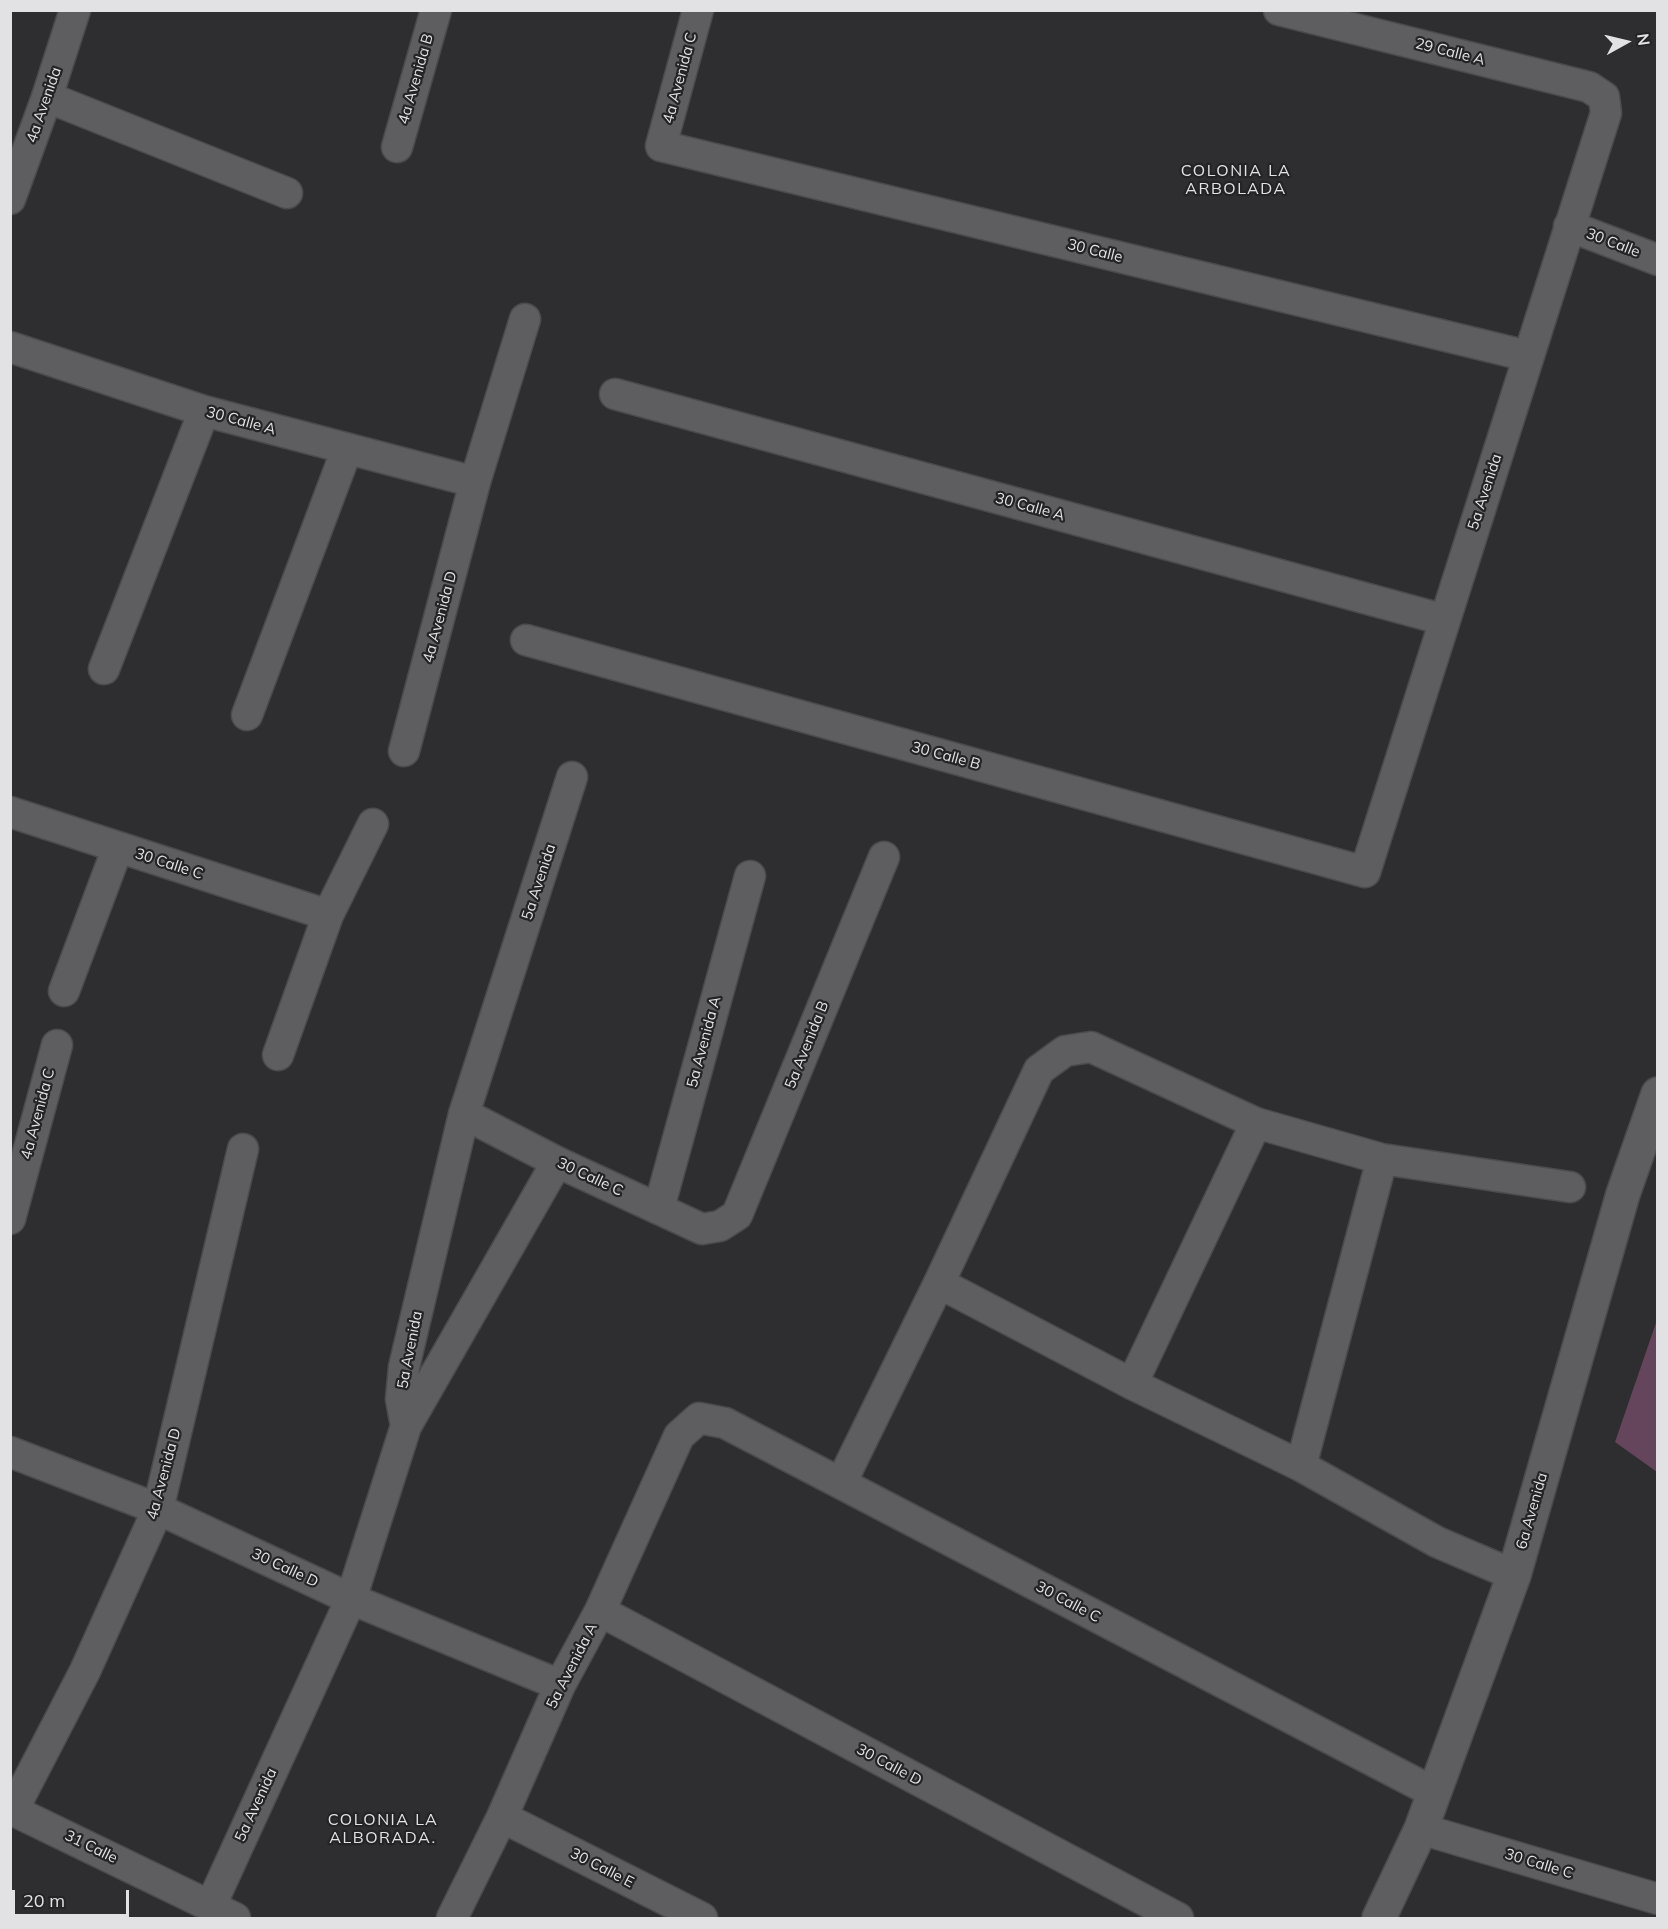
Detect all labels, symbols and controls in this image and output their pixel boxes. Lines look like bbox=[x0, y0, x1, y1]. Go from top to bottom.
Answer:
north arrow bbox=[1596, 12, 1656, 72]
street label: 4a Avenida C bbox=[659, 31, 701, 125]
street label: 4a Avenida B bbox=[395, 32, 437, 126]
text: N bbox=[1633, 32, 1655, 47]
street label: 29 Calle A bbox=[1413, 35, 1487, 69]
street label: 4a Avenida bbox=[23, 65, 65, 145]
district label: COLONIA LA ARBOLADA bbox=[1181, 161, 1291, 199]
street label: 30 Calle bbox=[1584, 225, 1642, 261]
street label: 30 Calle bbox=[1066, 235, 1124, 267]
street label: 30 Calle A bbox=[204, 403, 278, 439]
street label: 5a Avenida bbox=[1464, 452, 1506, 532]
street label: 30 Calle A bbox=[993, 489, 1067, 525]
street label: 4a Avenida D bbox=[419, 569, 461, 665]
street label: 30 Calle B bbox=[910, 738, 982, 774]
street label: 5a Avenida bbox=[518, 842, 560, 922]
street label: 30 Calle C bbox=[133, 845, 205, 883]
street label: 5a Avenida A bbox=[683, 994, 725, 1090]
street label: 5a Avenida B bbox=[781, 998, 833, 1092]
street label: 4a Avenida C bbox=[17, 1067, 59, 1161]
street label: 30 Calle C bbox=[554, 1154, 626, 1200]
street label: 5a Avenida bbox=[394, 1310, 426, 1390]
street label: 4a Avenida D bbox=[143, 1426, 185, 1522]
street label: 6a Avenida bbox=[1512, 1471, 1552, 1551]
street label: 30 Calle D bbox=[249, 1545, 321, 1591]
street label: 30 Calle C bbox=[1033, 1578, 1103, 1626]
street label: 5a Avenida A bbox=[543, 1620, 601, 1712]
street label: 30 Calle D bbox=[853, 1740, 925, 1790]
street label: 5a Avenida bbox=[231, 1765, 281, 1845]
district label: COLONIA LA ALBORADA. bbox=[328, 1810, 438, 1848]
street label: 31 Calle bbox=[62, 1827, 120, 1867]
street label: 30 Calle E bbox=[567, 1844, 637, 1892]
street label: 30 Calle C bbox=[1503, 1845, 1575, 1883]
scale bar bbox=[15, 1878, 132, 1916]
text: 20 m bbox=[23, 1889, 65, 1912]

